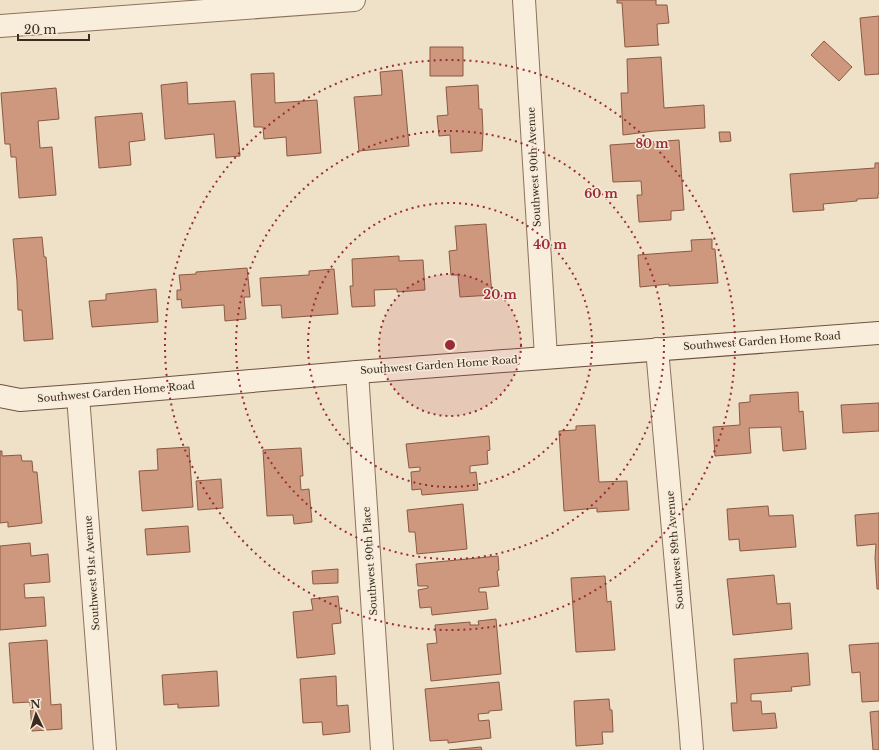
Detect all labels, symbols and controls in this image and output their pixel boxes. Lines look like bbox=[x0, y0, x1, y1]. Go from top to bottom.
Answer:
scale bar bbox=[18, 16, 89, 42]
text: 20 m bbox=[24, 22, 56, 37]
street label: Southwest 90th Avenue bbox=[524, 106, 544, 227]
text: 80 m bbox=[635, 136, 669, 151]
text: 60 m bbox=[584, 186, 619, 201]
text: 40 m bbox=[533, 237, 567, 252]
text: 20 m bbox=[483, 287, 517, 302]
street label: Southwest Garden Home Road bbox=[683, 329, 842, 353]
centre of rings bbox=[443, 338, 457, 352]
street label: Southwest Garden Home Road bbox=[360, 353, 519, 377]
street label: Southwest Garden Home Road bbox=[37, 379, 196, 405]
street label: Southwest 89th Avenue bbox=[663, 490, 687, 610]
street label: Southwest 90th Place bbox=[360, 506, 380, 616]
street label: Southwest 91st Avenue bbox=[81, 515, 103, 631]
north arrow bbox=[16, 694, 56, 734]
text: N bbox=[30, 697, 42, 711]

